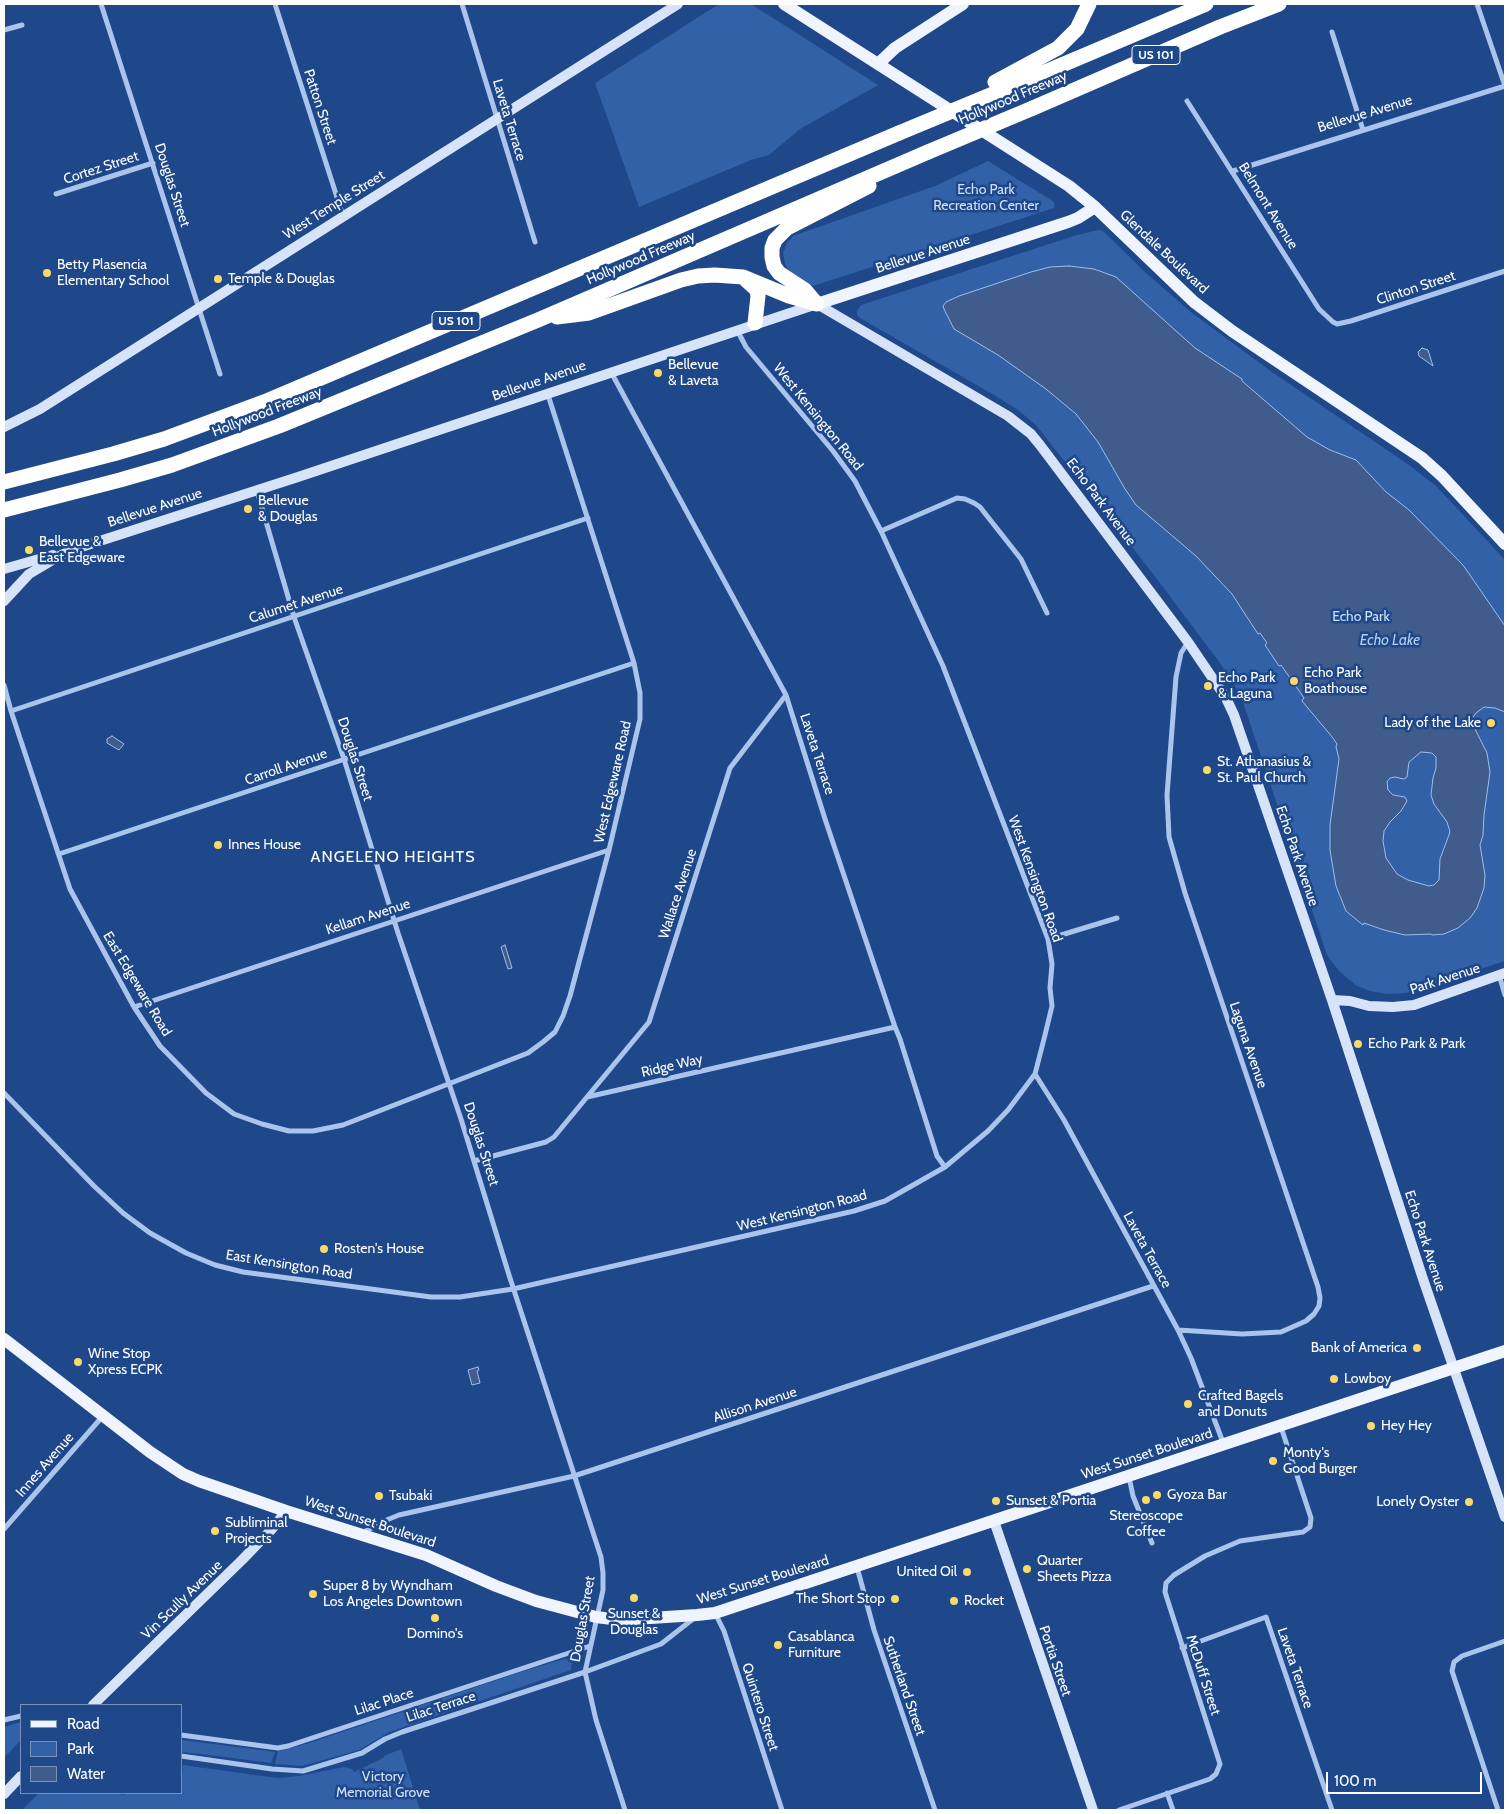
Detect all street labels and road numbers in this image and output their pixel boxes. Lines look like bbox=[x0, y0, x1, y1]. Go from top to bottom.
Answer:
road number: US 101 bbox=[1132, 46, 1180, 64]
street label: Patton Street bbox=[300, 67, 340, 147]
street label: Hollywood Freeway bbox=[956, 68, 1070, 128]
street label: Laveta Terrace bbox=[489, 77, 529, 163]
street label: Bellevue Avenue bbox=[1316, 92, 1414, 136]
street label: Douglas Street bbox=[151, 141, 193, 229]
street label: Cortez Street bbox=[61, 148, 141, 188]
street label: Belmont Avenue bbox=[1235, 160, 1301, 252]
street label: West Temple Street bbox=[280, 167, 388, 243]
street label: Glendale Boulevard bbox=[1116, 207, 1212, 297]
street label: Hollywood Freeway bbox=[584, 228, 698, 288]
street label: Bellevue Avenue bbox=[874, 231, 972, 277]
street label: Clinton Street bbox=[1374, 267, 1458, 309]
road number: US 101 bbox=[432, 312, 480, 331]
street label: Bellevue Avenue bbox=[490, 357, 588, 405]
street label: West Kensington Road bbox=[770, 360, 866, 474]
street label: Hollywood Freeway bbox=[210, 383, 324, 441]
street label: Echo Park Avenue bbox=[1063, 455, 1139, 549]
street label: Bellevue Avenue bbox=[106, 485, 204, 531]
street label: Calumet Avenue bbox=[247, 581, 345, 627]
street label: Laveta Terrace bbox=[796, 711, 838, 797]
street label: Douglas Street bbox=[334, 715, 376, 803]
street label: West Edgeware Road bbox=[591, 719, 635, 845]
street label: Carroll Avenue bbox=[243, 745, 329, 789]
street label: Echo Park Avenue bbox=[1272, 804, 1322, 908]
street label: West Kensington Road bbox=[1004, 814, 1066, 944]
street label: Wallace Avenue bbox=[656, 847, 700, 941]
street label: Kellam Avenue bbox=[324, 895, 412, 939]
street label: East Edgeware Road bbox=[99, 929, 175, 1039]
street label: Park Avenue bbox=[1408, 960, 1482, 998]
street label: Laguna Avenue bbox=[1225, 1000, 1271, 1090]
street label: Ridge Way bbox=[640, 1051, 704, 1081]
street label: Douglas Street bbox=[460, 1100, 502, 1188]
street label: West Kensington Road bbox=[735, 1187, 869, 1235]
street label: Echo Park Avenue bbox=[1401, 1188, 1449, 1294]
street label: Laveta Terrace bbox=[1119, 1209, 1175, 1291]
street label: East Kensington Road bbox=[225, 1247, 353, 1283]
street label: Allison Avenue bbox=[711, 1384, 799, 1426]
street label: West Sunset Boulevard bbox=[1079, 1425, 1215, 1483]
street label: Innes Avenue bbox=[13, 1429, 77, 1501]
street label: West Sunset Boulevard bbox=[302, 1493, 438, 1551]
street label: West Sunset Boulevard bbox=[695, 1552, 831, 1608]
street label: Vin Scully Avenue bbox=[138, 1557, 226, 1643]
street label: Douglas Street bbox=[567, 1575, 599, 1663]
street label: Portia Street bbox=[1035, 1624, 1075, 1698]
street label: Laveta Terrace bbox=[1273, 1625, 1317, 1711]
street label: McDuff Street bbox=[1182, 1633, 1224, 1717]
street label: Sutherland Street bbox=[879, 1634, 929, 1738]
street label: Quintero Street bbox=[738, 1661, 782, 1753]
street label: Lilac Place bbox=[352, 1685, 416, 1719]
street label: Lilac Terrace bbox=[404, 1688, 478, 1726]

